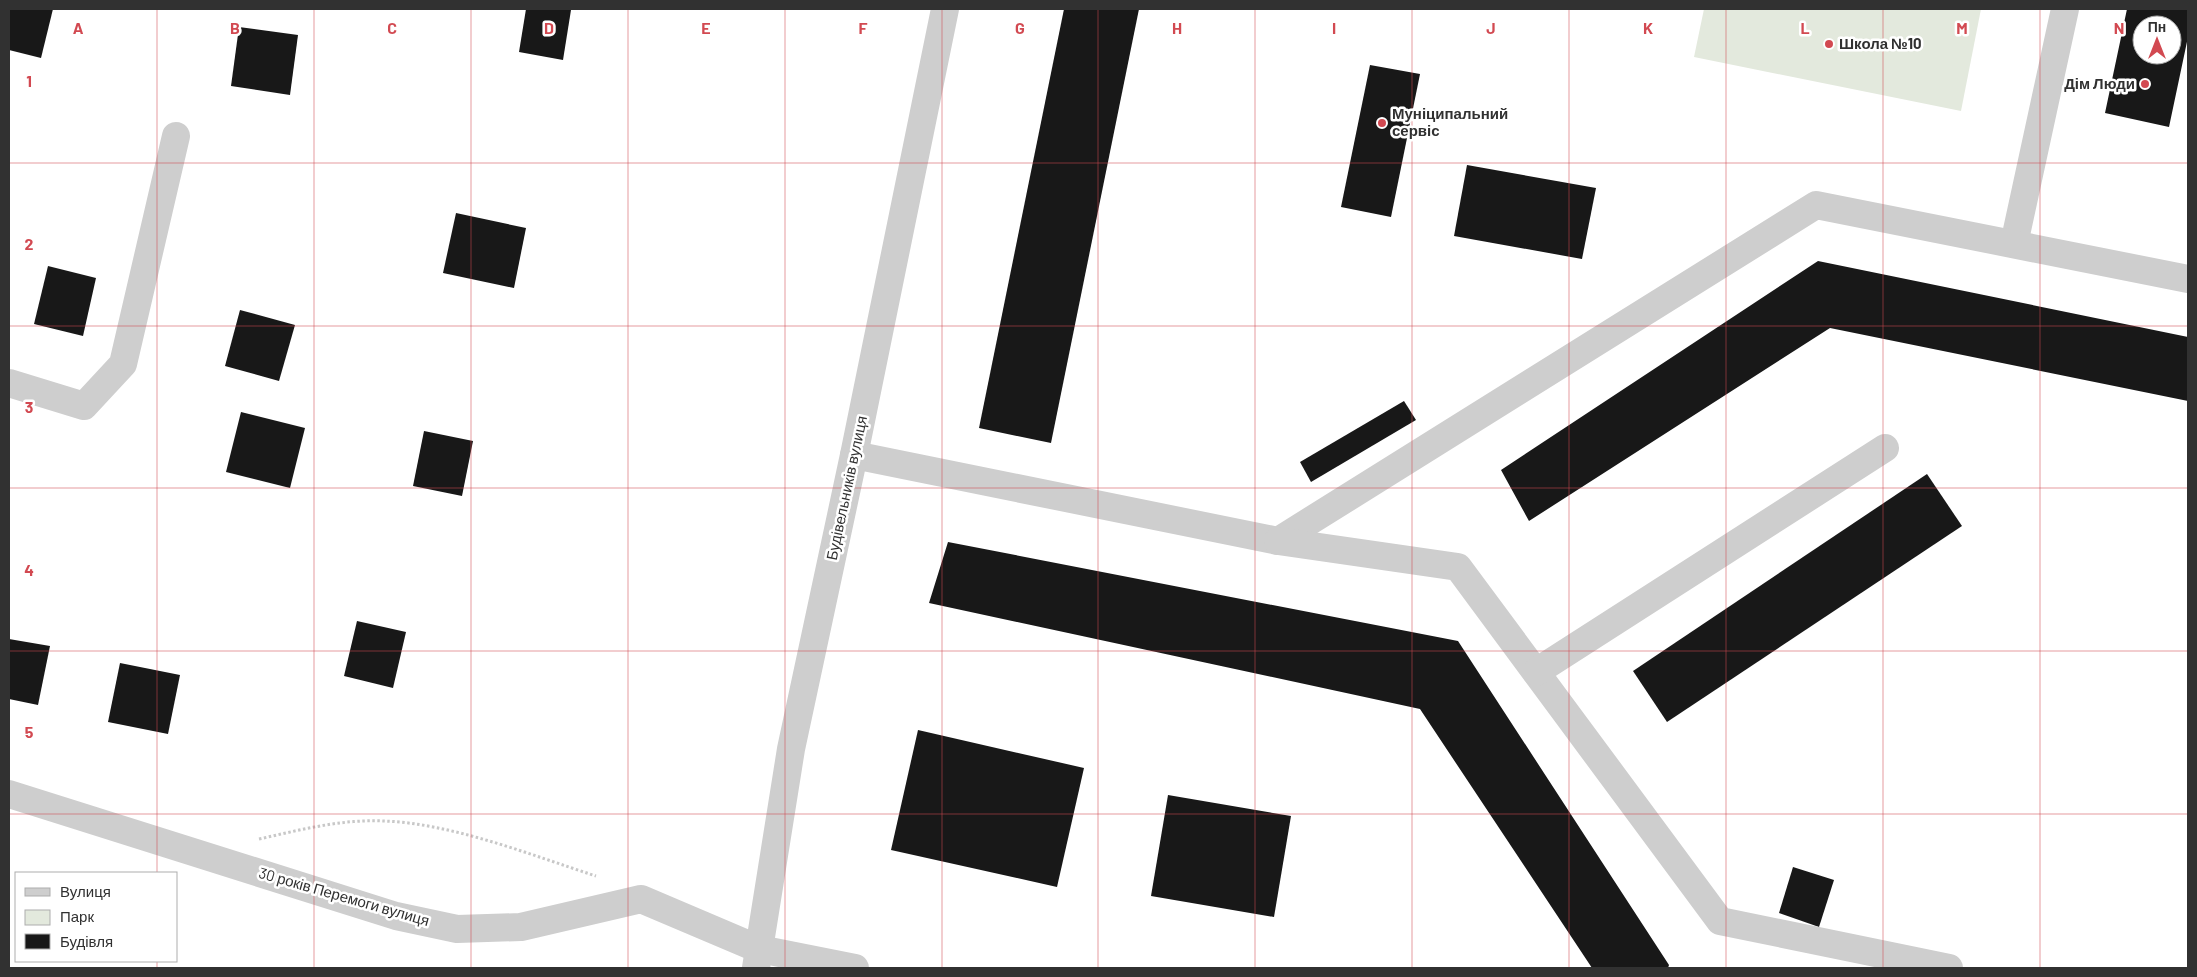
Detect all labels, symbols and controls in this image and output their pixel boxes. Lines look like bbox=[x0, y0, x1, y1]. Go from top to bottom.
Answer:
north arrow bbox=[2132, 15, 2182, 65]
text: A bbox=[73, 18, 84, 37]
text: B bbox=[230, 18, 240, 37]
text: C bbox=[387, 18, 397, 37]
text: D bbox=[544, 18, 554, 37]
text: E bbox=[701, 18, 711, 37]
text: F bbox=[859, 18, 868, 37]
text: G bbox=[1015, 18, 1025, 37]
text: H bbox=[1172, 18, 1182, 37]
text: I bbox=[1332, 18, 1336, 37]
text: J bbox=[1486, 18, 1496, 37]
text: K bbox=[1643, 18, 1653, 37]
text: L bbox=[1800, 18, 1810, 37]
text: M bbox=[1956, 18, 1968, 37]
text: N bbox=[2114, 18, 2124, 37]
text: Пн bbox=[2148, 18, 2166, 35]
place label: Школа №10 bbox=[1839, 34, 1922, 52]
marker: Школа №10 bbox=[1823, 38, 1835, 50]
text: 1 bbox=[26, 71, 32, 90]
place label: Дім Люди bbox=[2064, 74, 2135, 92]
marker: Дім Люди bbox=[2139, 78, 2151, 90]
place label: Муніципальний сервіс bbox=[1392, 104, 1508, 139]
marker: Муніципальний сервіс bbox=[1376, 117, 1388, 129]
text: 2 bbox=[25, 234, 34, 253]
text: 3 bbox=[25, 397, 33, 416]
street label: Будівельників вулиця bbox=[822, 414, 870, 562]
text: 4 bbox=[24, 560, 34, 579]
text: 5 bbox=[25, 722, 34, 741]
street label: 30 років Перемоги вулиця bbox=[257, 863, 432, 929]
legend bbox=[15, 872, 178, 962]
text: Вулиця bbox=[60, 882, 111, 900]
text: Парк bbox=[60, 907, 94, 925]
text: Будівля bbox=[60, 932, 113, 950]

